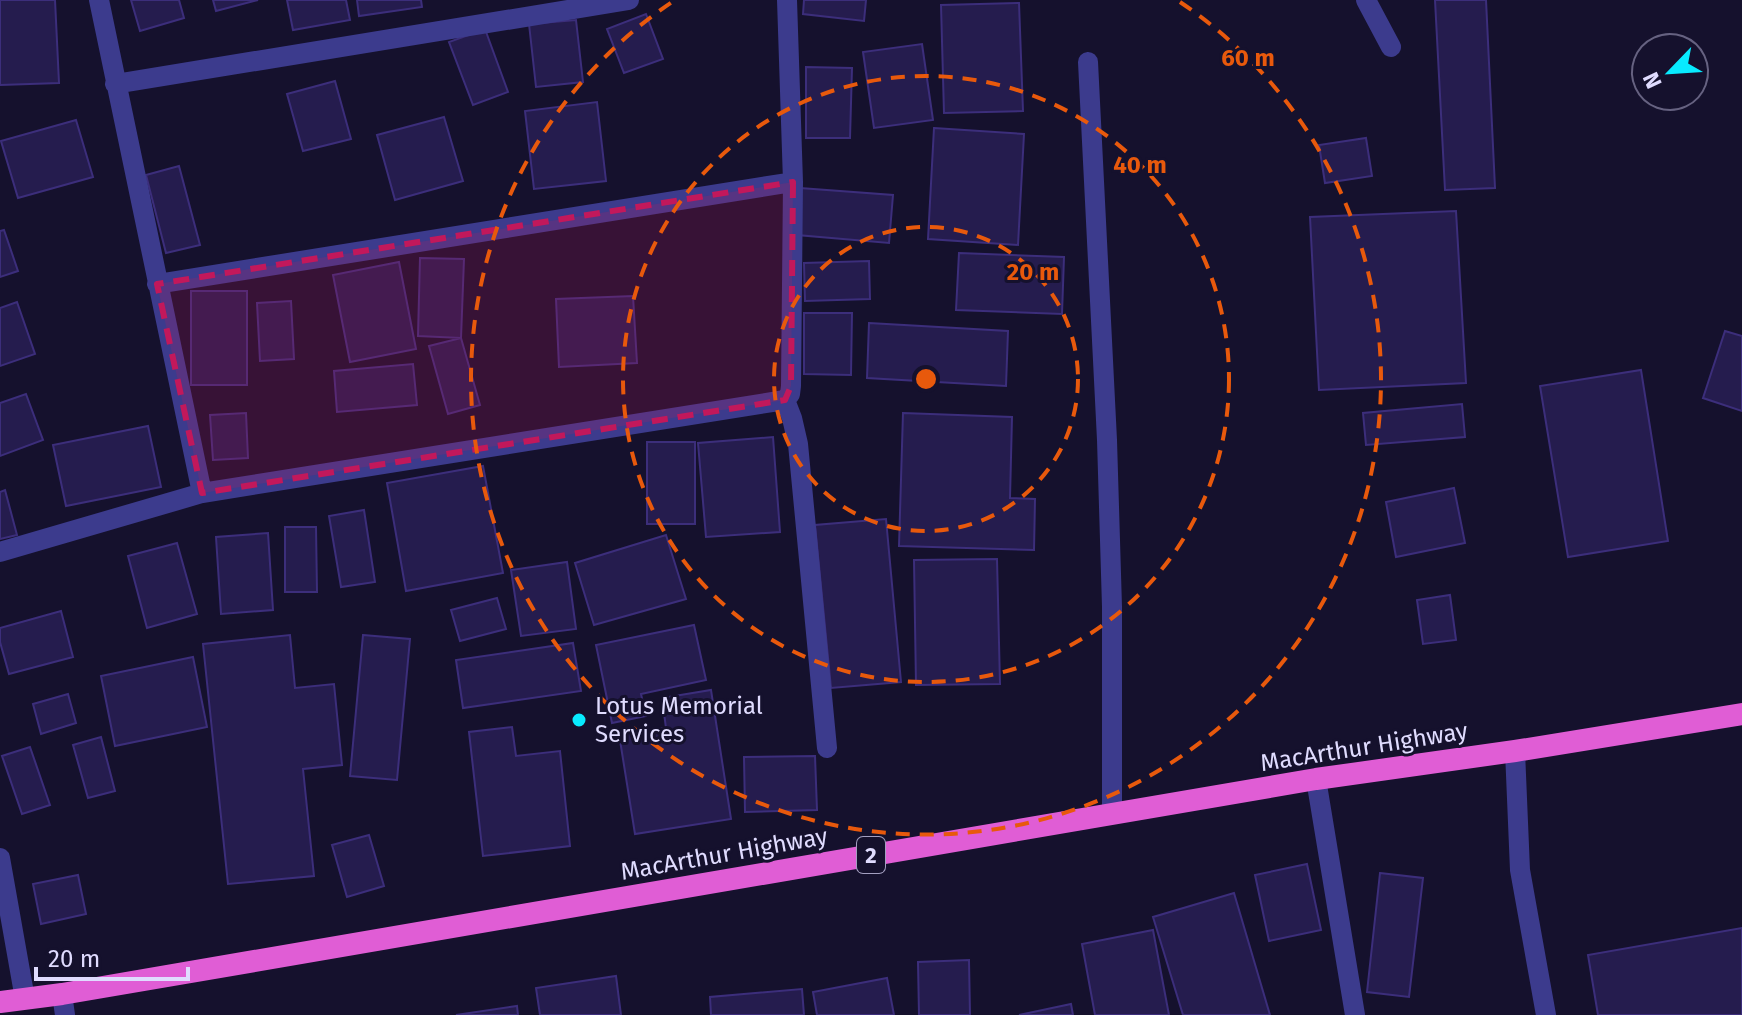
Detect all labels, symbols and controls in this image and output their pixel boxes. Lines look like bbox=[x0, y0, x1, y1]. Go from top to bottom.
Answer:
north arrow bbox=[1630, 32, 1710, 112]
text: 60 m bbox=[1221, 44, 1275, 72]
text: N bbox=[1637, 68, 1668, 93]
text: 40 m bbox=[1113, 151, 1167, 179]
text: 20 m bbox=[1007, 258, 1059, 286]
centre of rings bbox=[912, 365, 940, 393]
place label: Lotus Memorial Services bbox=[595, 692, 763, 748]
marker: Lotus Memorial Services bbox=[570, 711, 588, 729]
street label: MacArthur Highway bbox=[1258, 717, 1470, 777]
street label: MacArthur Highway bbox=[618, 822, 830, 886]
road number: 2 bbox=[857, 837, 885, 873]
scale bar bbox=[36, 931, 188, 981]
text: 20 m bbox=[48, 945, 100, 973]

